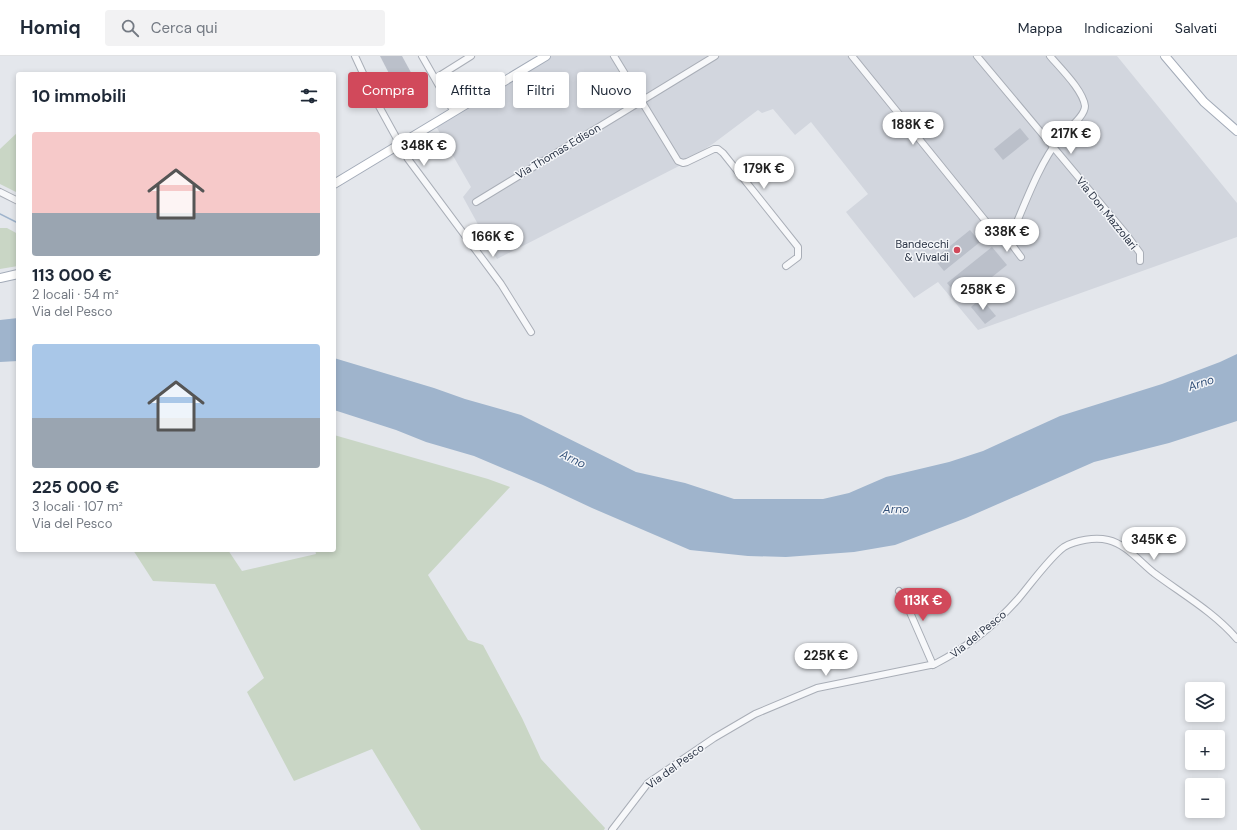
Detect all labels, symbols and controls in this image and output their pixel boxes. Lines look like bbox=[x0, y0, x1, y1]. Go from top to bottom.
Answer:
search box bbox=[105, 10, 385, 46]
text: Homiq bbox=[20, 15, 81, 40]
icon: search bbox=[119, 17, 141, 39]
text: Cerca qui bbox=[151, 18, 218, 38]
text: Mappa bbox=[1018, 19, 1062, 37]
text: Indicazioni bbox=[1084, 19, 1153, 37]
text: Salvati bbox=[1175, 19, 1217, 37]
chip: Compra bbox=[348, 72, 428, 108]
chip: Affitta bbox=[436, 72, 505, 108]
chip: Filtri bbox=[513, 72, 569, 108]
chip: Nuovo bbox=[577, 72, 646, 108]
text: 10 immobili bbox=[32, 85, 126, 107]
icon: filters bbox=[298, 85, 320, 107]
pin: 188K € bbox=[880, 112, 946, 146]
text: 188K € bbox=[891, 116, 935, 133]
street label: Via Thomas Edison bbox=[513, 120, 603, 182]
pin: 217K € bbox=[1038, 121, 1104, 155]
text: 217K € bbox=[1050, 125, 1092, 142]
pin: 348K € bbox=[391, 133, 457, 167]
text: 348K € bbox=[401, 137, 447, 154]
pin: 179K € bbox=[731, 156, 797, 190]
icon: home bbox=[140, 158, 212, 230]
text: 179K € bbox=[743, 160, 785, 177]
street label: Via Don Mazzolari bbox=[1073, 174, 1141, 252]
pin: 338K € bbox=[974, 219, 1040, 253]
text: 338K € bbox=[984, 223, 1030, 240]
pin: 166K € bbox=[460, 224, 526, 258]
text: 166K € bbox=[471, 228, 515, 245]
place label: Bandecchi & Vivaldi bbox=[895, 237, 949, 264]
marker: Bandecchi & Vivaldi bbox=[952, 245, 962, 255]
text: 113 000 € bbox=[32, 264, 112, 286]
pin: 258K € bbox=[950, 277, 1016, 311]
text: 258K € bbox=[960, 281, 1006, 298]
text: 2 locali · 54 m² bbox=[32, 286, 119, 303]
text: Via del Pesco bbox=[32, 303, 112, 320]
icon: home bbox=[140, 370, 212, 442]
water label: Arno bbox=[1185, 371, 1216, 395]
water label: Arno bbox=[557, 446, 588, 472]
text: 225 000 € bbox=[32, 476, 120, 498]
text: 3 locali · 107 m² bbox=[32, 498, 123, 515]
water label: Arno bbox=[882, 501, 909, 517]
text: Via del Pesco bbox=[32, 515, 112, 532]
pin: 345K € bbox=[1121, 527, 1187, 561]
text: 345K € bbox=[1131, 531, 1177, 548]
pin: 113K € bbox=[890, 588, 956, 622]
text: 113K € bbox=[903, 592, 943, 609]
street label: Via del Pesco bbox=[947, 607, 1009, 661]
pin: 225K € bbox=[793, 643, 859, 677]
text: 225K € bbox=[804, 647, 848, 664]
map controls bbox=[1185, 682, 1225, 818]
button: layers bbox=[1185, 682, 1225, 722]
button: + bbox=[1185, 730, 1225, 770]
street label: Via del Pesco bbox=[643, 740, 707, 792]
button: − bbox=[1185, 778, 1225, 818]

